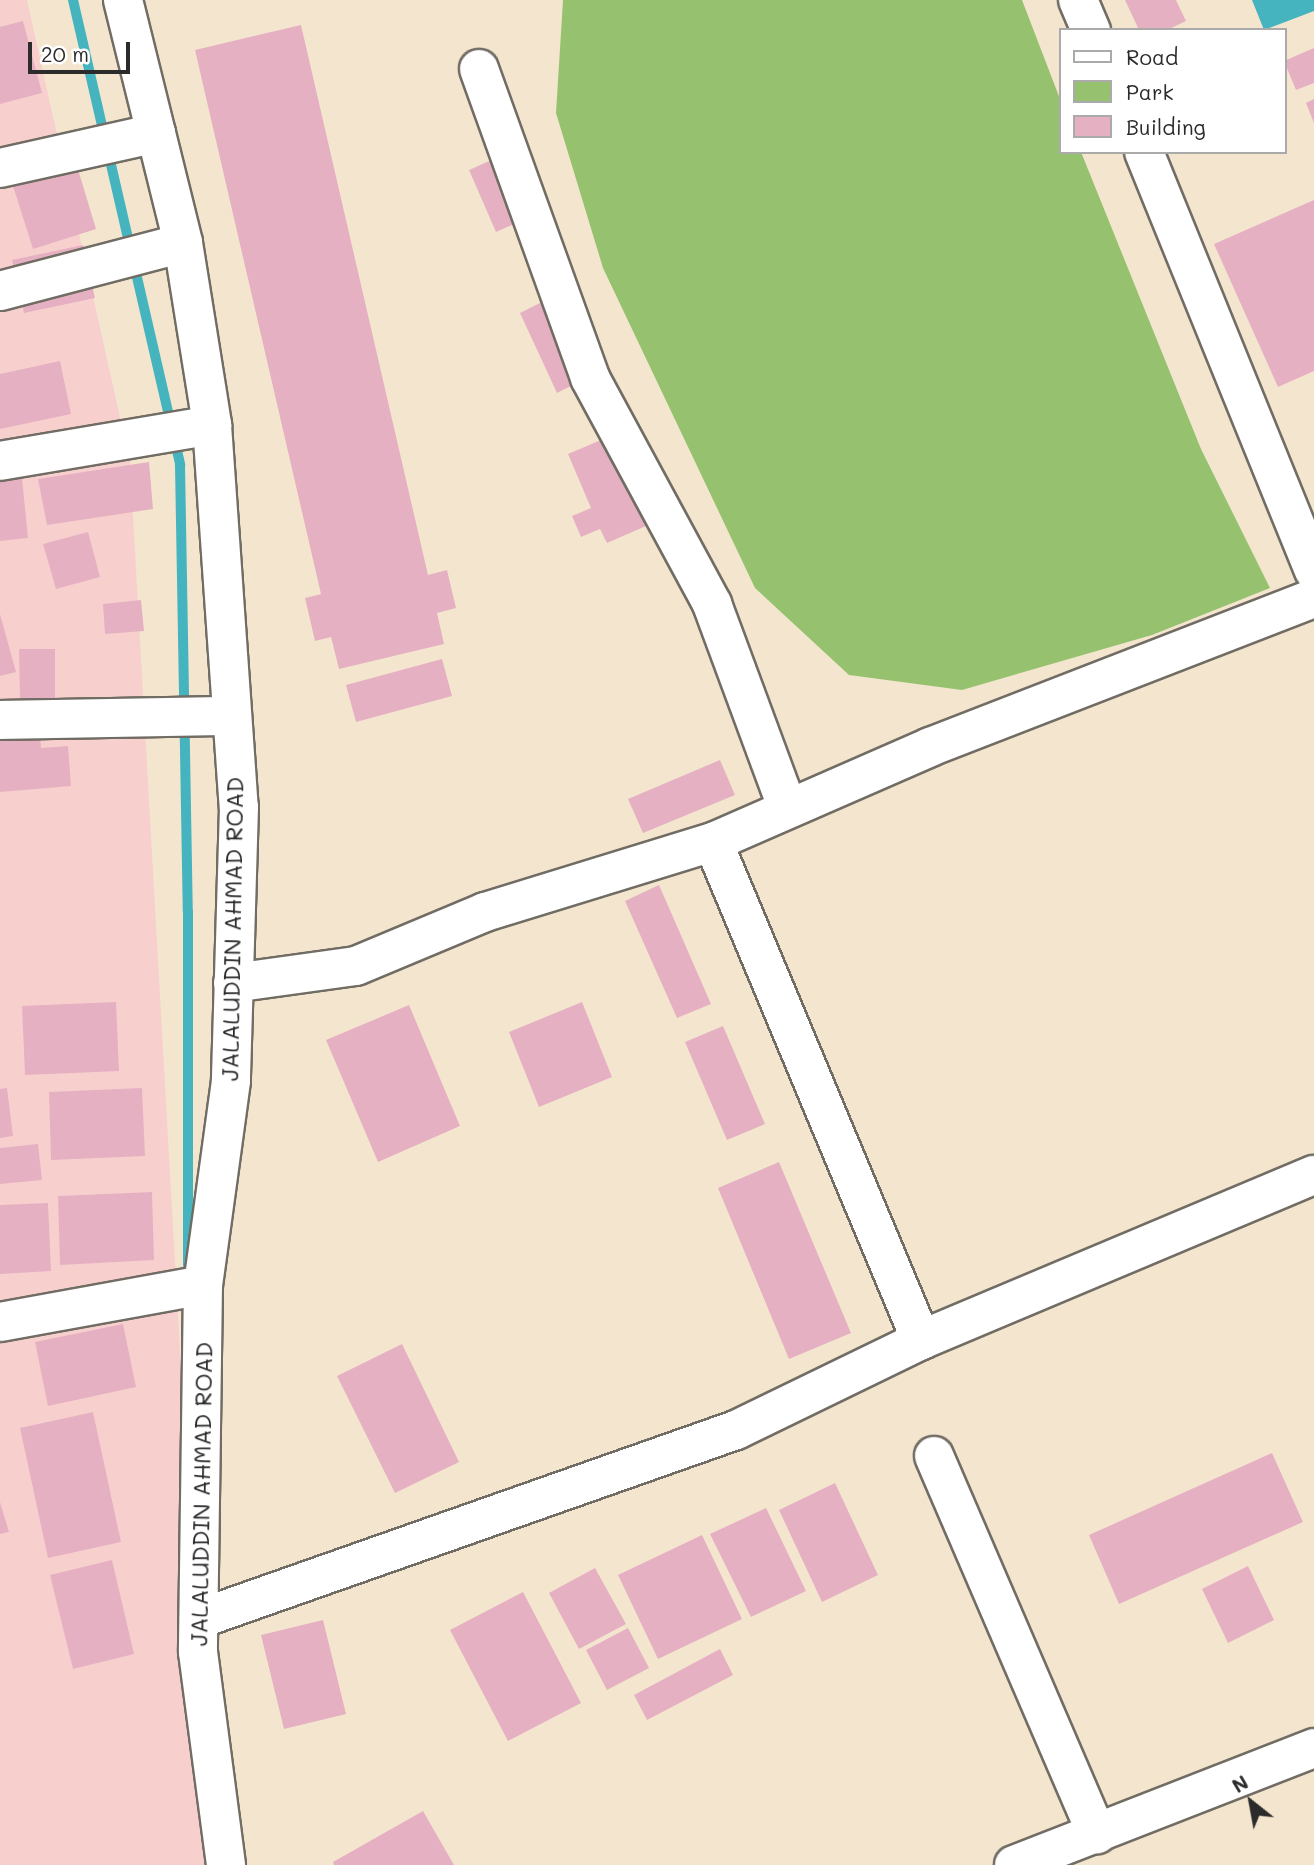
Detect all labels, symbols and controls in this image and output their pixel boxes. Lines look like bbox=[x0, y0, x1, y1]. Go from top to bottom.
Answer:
scale bar bbox=[32, 28, 133, 72]
legend bbox=[1058, 28, 1286, 154]
text: 20 m bbox=[41, 40, 89, 67]
text: Road bbox=[1126, 43, 1178, 70]
text: Park bbox=[1126, 78, 1174, 105]
text: Building bbox=[1126, 113, 1206, 140]
street label: JALALUDDIN AHMAD ROAD bbox=[216, 777, 248, 1081]
street label: JALALUDDIN AHMAD ROAD bbox=[185, 1342, 217, 1646]
north arrow bbox=[1216, 1767, 1286, 1837]
text: N bbox=[1227, 1769, 1253, 1798]

